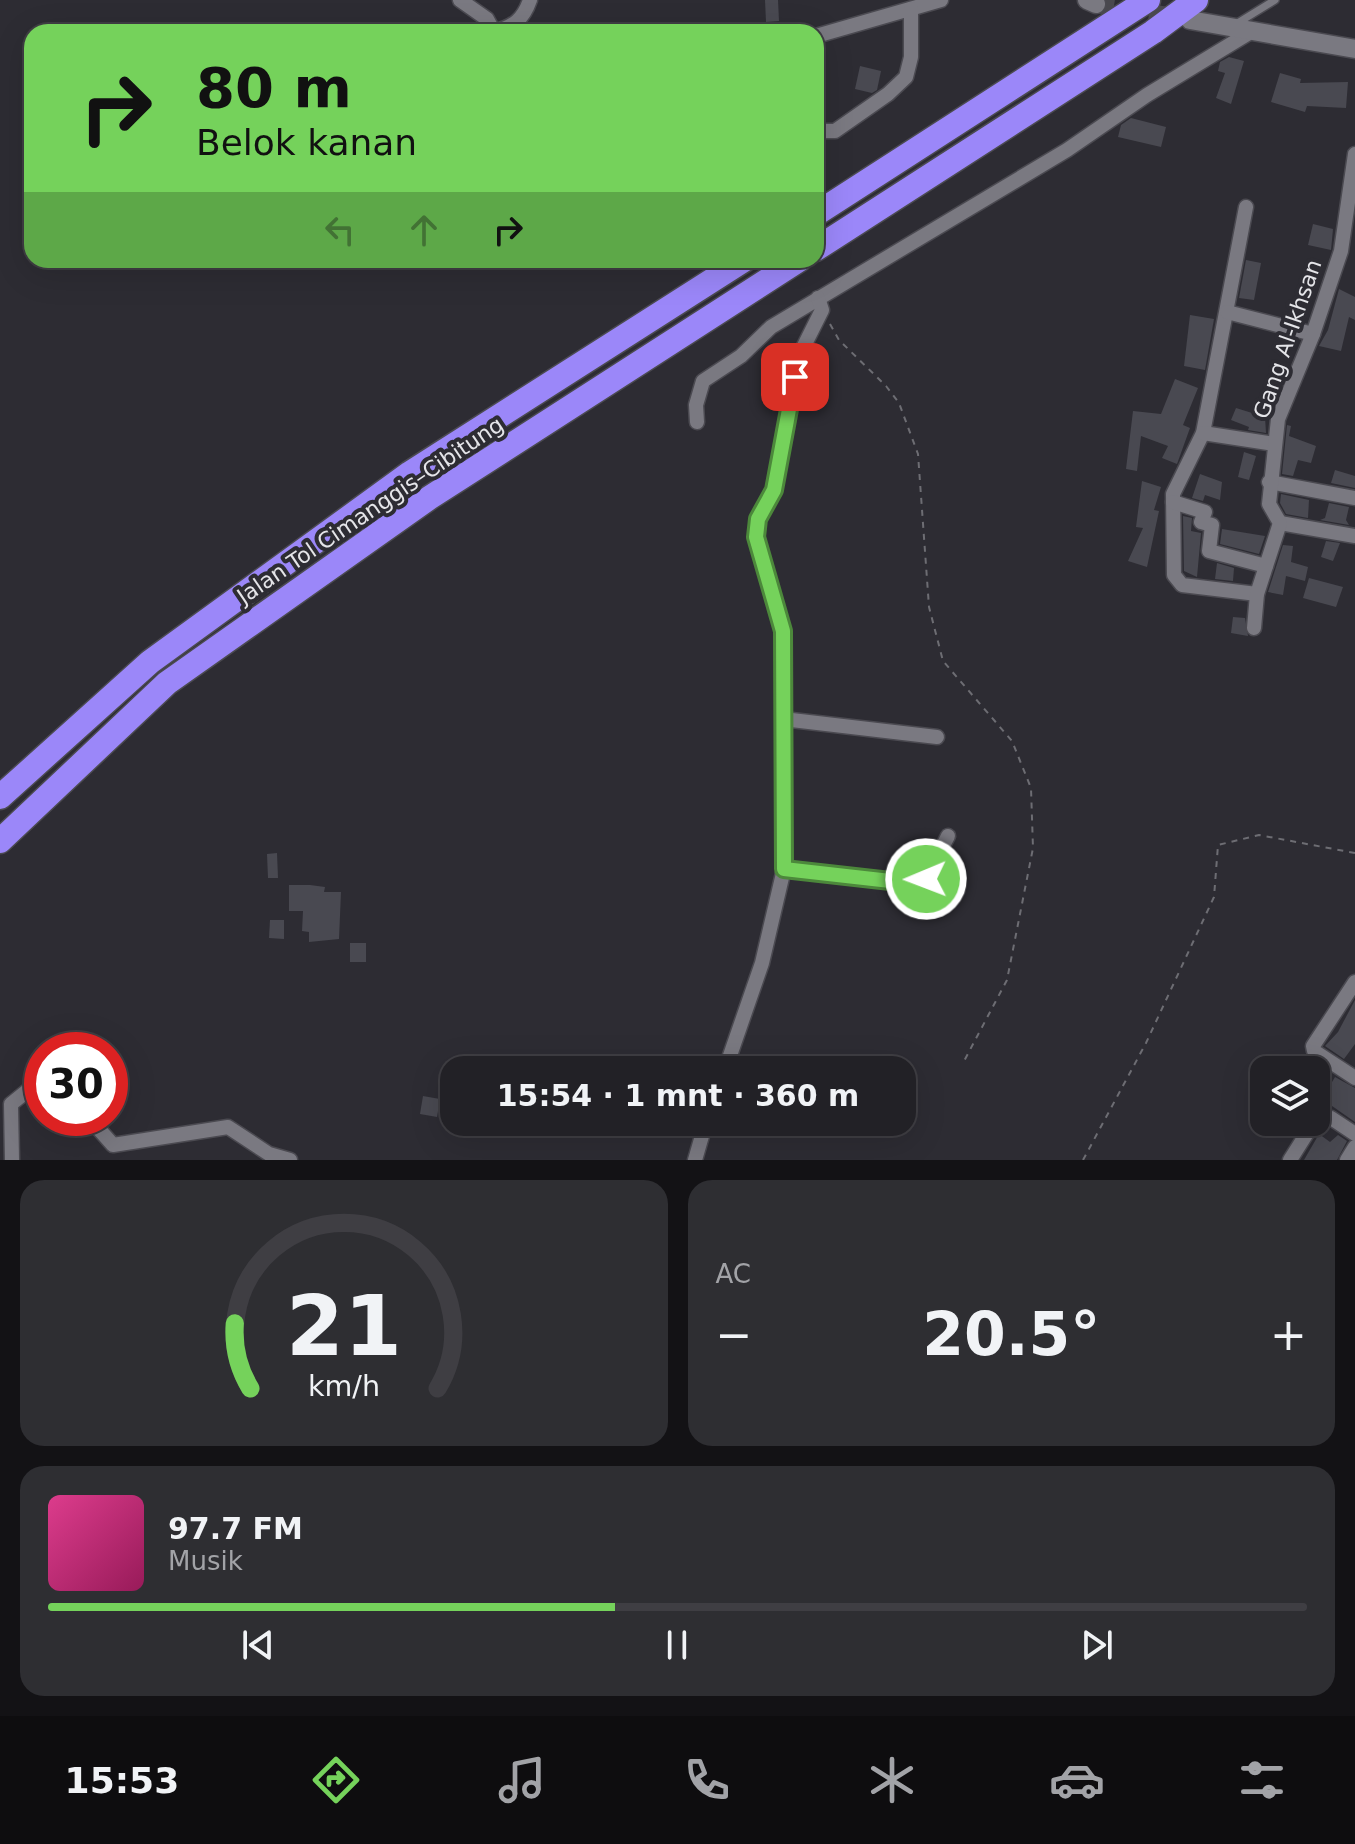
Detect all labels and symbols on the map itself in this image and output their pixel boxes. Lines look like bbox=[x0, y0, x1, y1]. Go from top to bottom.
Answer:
street label: Gang Al-Ikhsan bbox=[1249, 256, 1326, 422]
pin bbox=[761, 343, 829, 411]
street label: Jalan Tol Cimanggis–Cibitung bbox=[231, 412, 508, 610]
position arrow bbox=[884, 837, 968, 921]
speed limit sign: 30 bbox=[24, 1032, 128, 1136]

